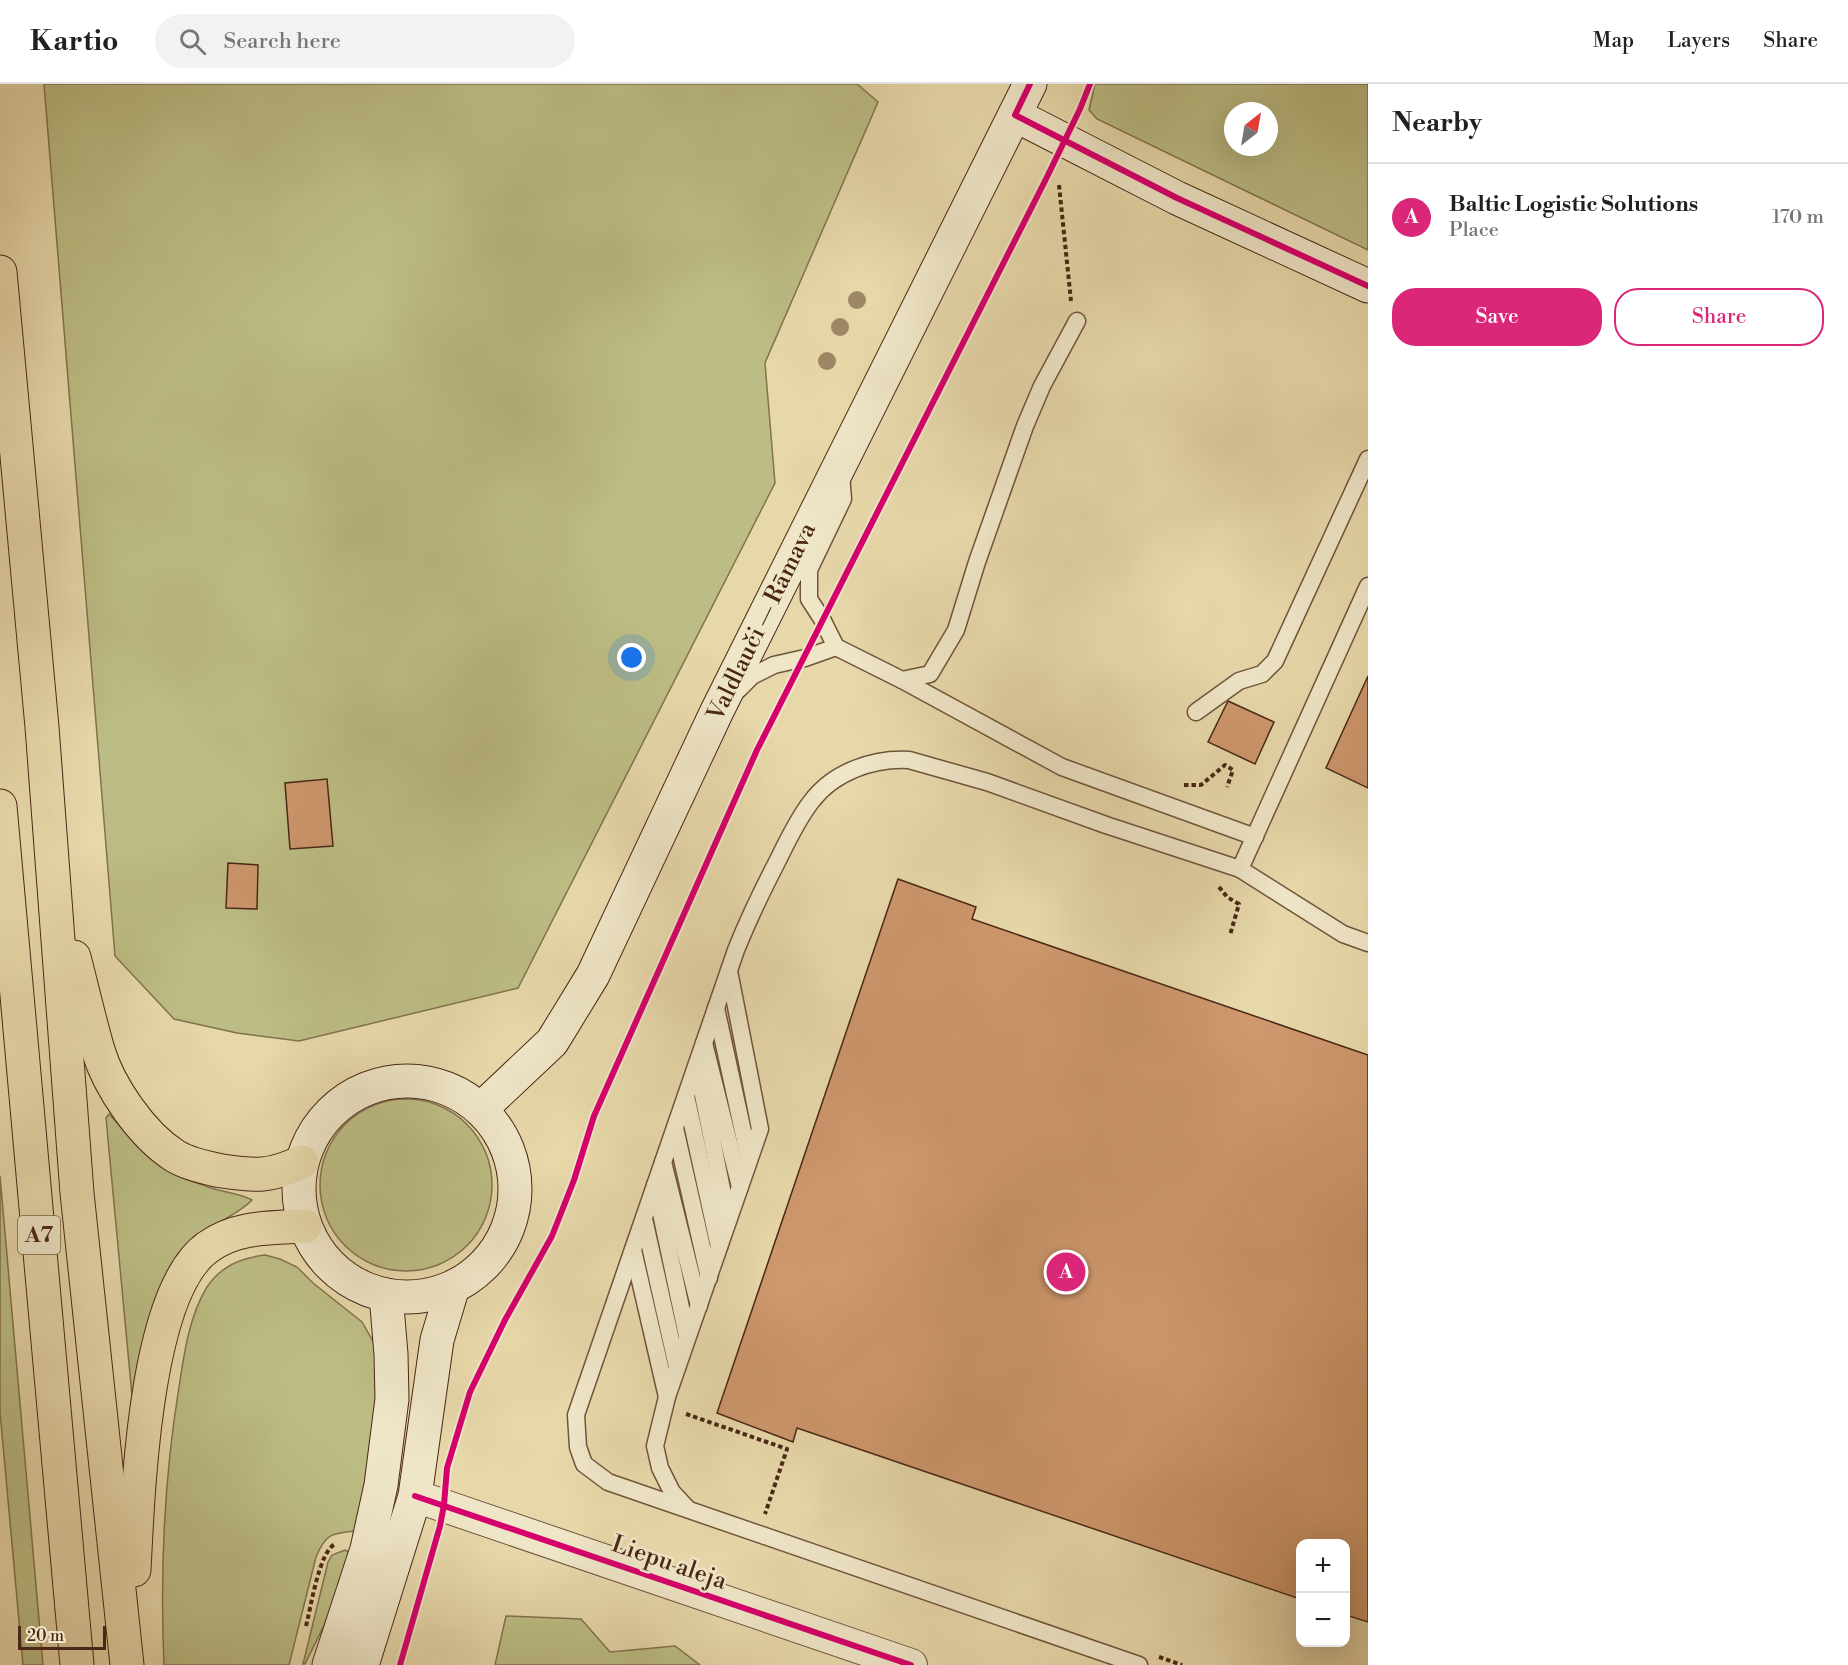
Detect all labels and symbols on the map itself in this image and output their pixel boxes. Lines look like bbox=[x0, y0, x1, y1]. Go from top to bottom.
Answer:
north arrow bbox=[1224, 102, 1278, 156]
street label: Valdlauči — Rāmava bbox=[701, 517, 823, 727]
your location bbox=[617, 643, 646, 672]
road number: A7 bbox=[18, 1216, 60, 1254]
pin: A bbox=[1046, 1250, 1086, 1294]
street label: Liepu aleja bbox=[607, 1529, 731, 1597]
scale bar bbox=[18, 1623, 106, 1650]

